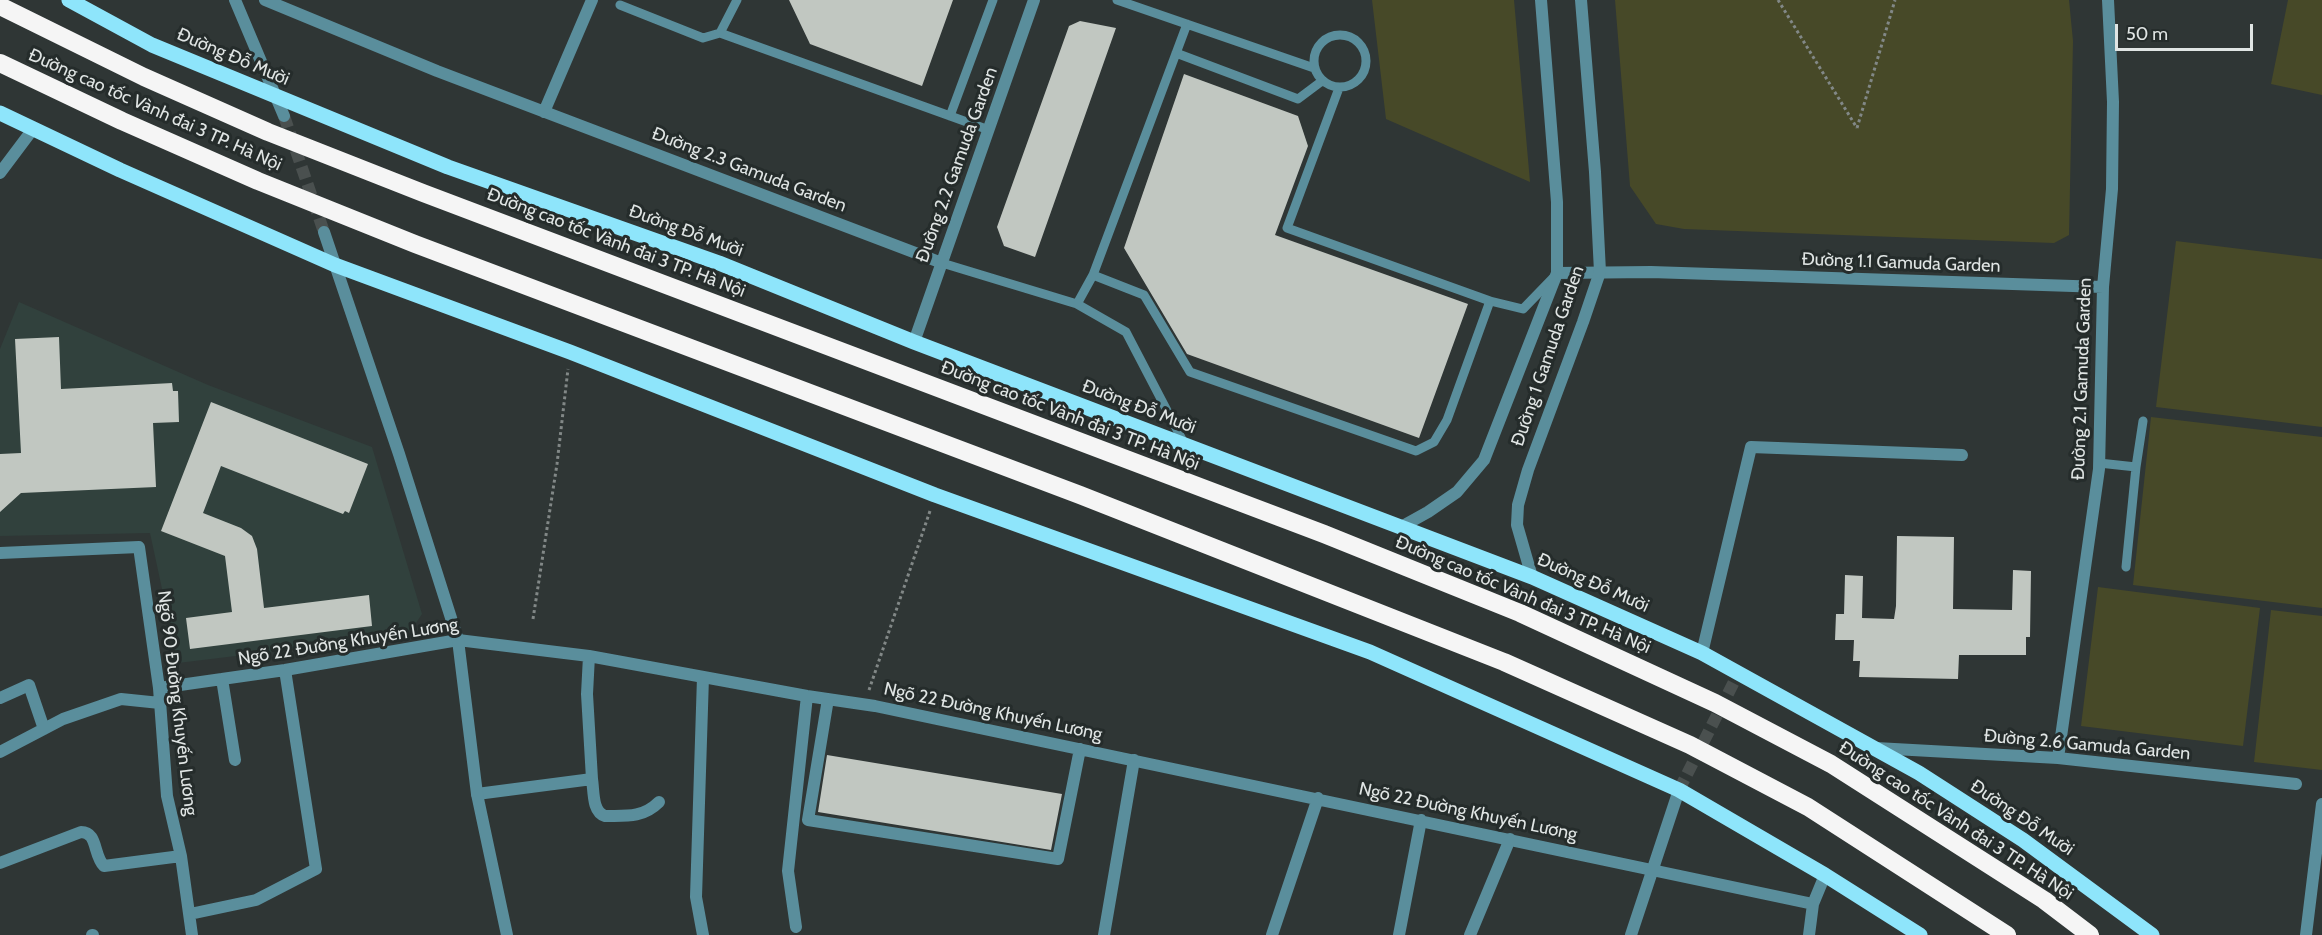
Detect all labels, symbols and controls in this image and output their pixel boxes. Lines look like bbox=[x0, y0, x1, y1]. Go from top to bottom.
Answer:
scale bar bbox=[2118, 12, 2256, 50]
text: 50 m bbox=[2126, 23, 2168, 45]
street label: Đường Đỗ Mười bbox=[173, 24, 293, 90]
street label: Đường cao tốc Vành đai 3 TP. Hà Nội bbox=[25, 44, 285, 176]
street label: Đường 2.2 Gamuda Garden bbox=[912, 64, 1002, 266]
street label: Đường 2.3 Gamuda Garden bbox=[649, 123, 849, 217]
street label: Đường cao tốc Vành đai 3 TP. Hà Nội bbox=[484, 184, 748, 302]
street label: Đường Đỗ Mười bbox=[626, 200, 746, 262]
street label: Đường 1.1 Gamuda Garden bbox=[1801, 249, 2001, 277]
street label: Đường 1 Gamuda Garden bbox=[1507, 263, 1589, 449]
street label: Đường 2.1 Gamuda Garden bbox=[2068, 277, 2096, 481]
street label: Đường cao tốc Vành đai 3 TP. Hà Nội bbox=[938, 357, 1202, 475]
street label: Đường Đỗ Mười bbox=[1079, 375, 1199, 439]
street label: Đường cao tốc Vành đai 3 TP. Hà Nội bbox=[1392, 531, 1654, 659]
street label: Đường Đỗ Mười bbox=[1534, 549, 1652, 617]
street label: Ngõ 90 Đường Khuyến Lương bbox=[152, 589, 202, 817]
street label: Ngõ 22 Đường Khuyến Lương bbox=[236, 614, 460, 670]
street label: Ngõ 22 Đường Khuyến Lương bbox=[882, 678, 1104, 746]
street label: Đường 2.6 Gamuda Garden bbox=[1983, 725, 2191, 765]
street label: Đường cao tốc Vành đai 3 TP. Hà Nội bbox=[1835, 737, 2077, 905]
street label: Đường Đỗ Mười bbox=[1966, 775, 2078, 861]
street label: Ngõ 22 Đường Khuyến Lương bbox=[1357, 778, 1579, 846]

